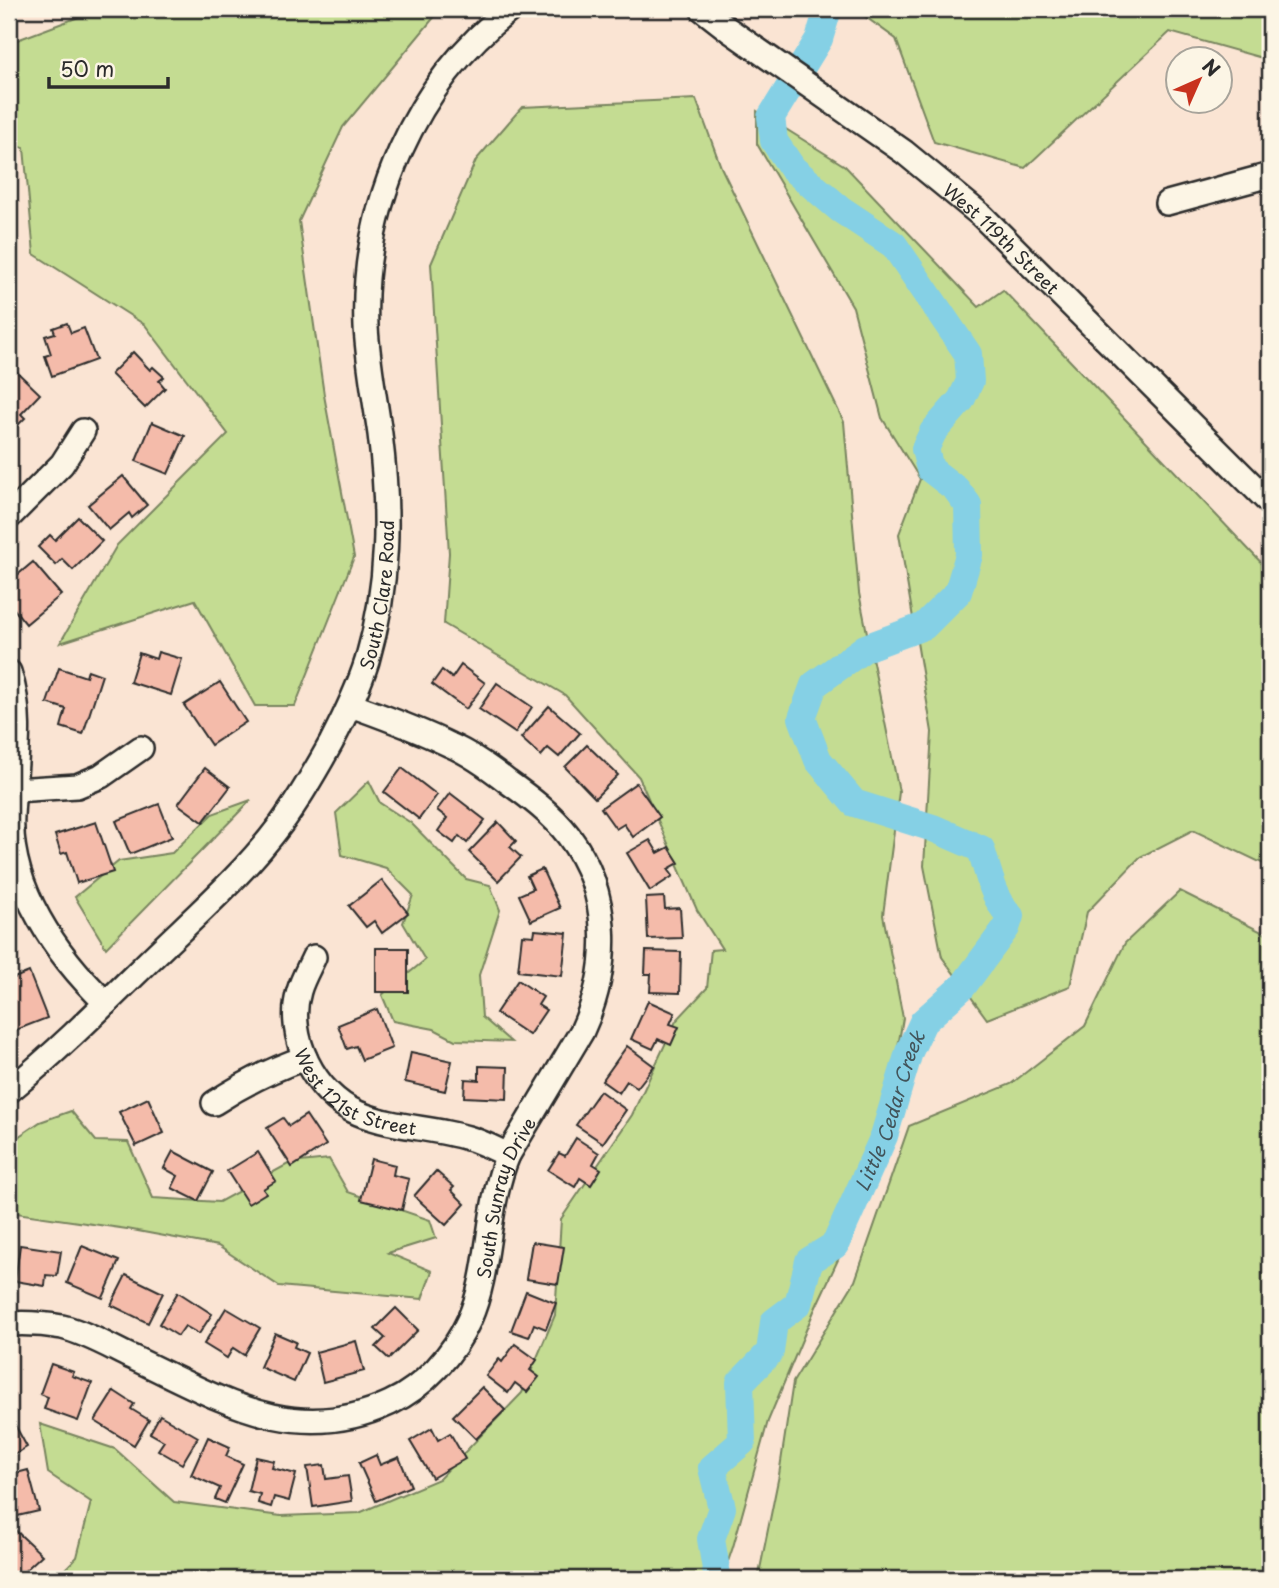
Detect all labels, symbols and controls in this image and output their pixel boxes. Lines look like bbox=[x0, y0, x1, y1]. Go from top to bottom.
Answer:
scale bar bbox=[49, 46, 168, 90]
north arrow bbox=[1164, 46, 1234, 116]
text: 50 m bbox=[60, 52, 114, 84]
text: N bbox=[1197, 52, 1227, 82]
street label: West 119th Street bbox=[938, 176, 1066, 300]
street label: South Clare Road bbox=[352, 520, 400, 673]
water label: Little Cedar Creek bbox=[847, 1025, 932, 1195]
street label: West 121st Street bbox=[289, 1043, 419, 1141]
street label: South Sunray Drive bbox=[469, 1111, 542, 1280]

